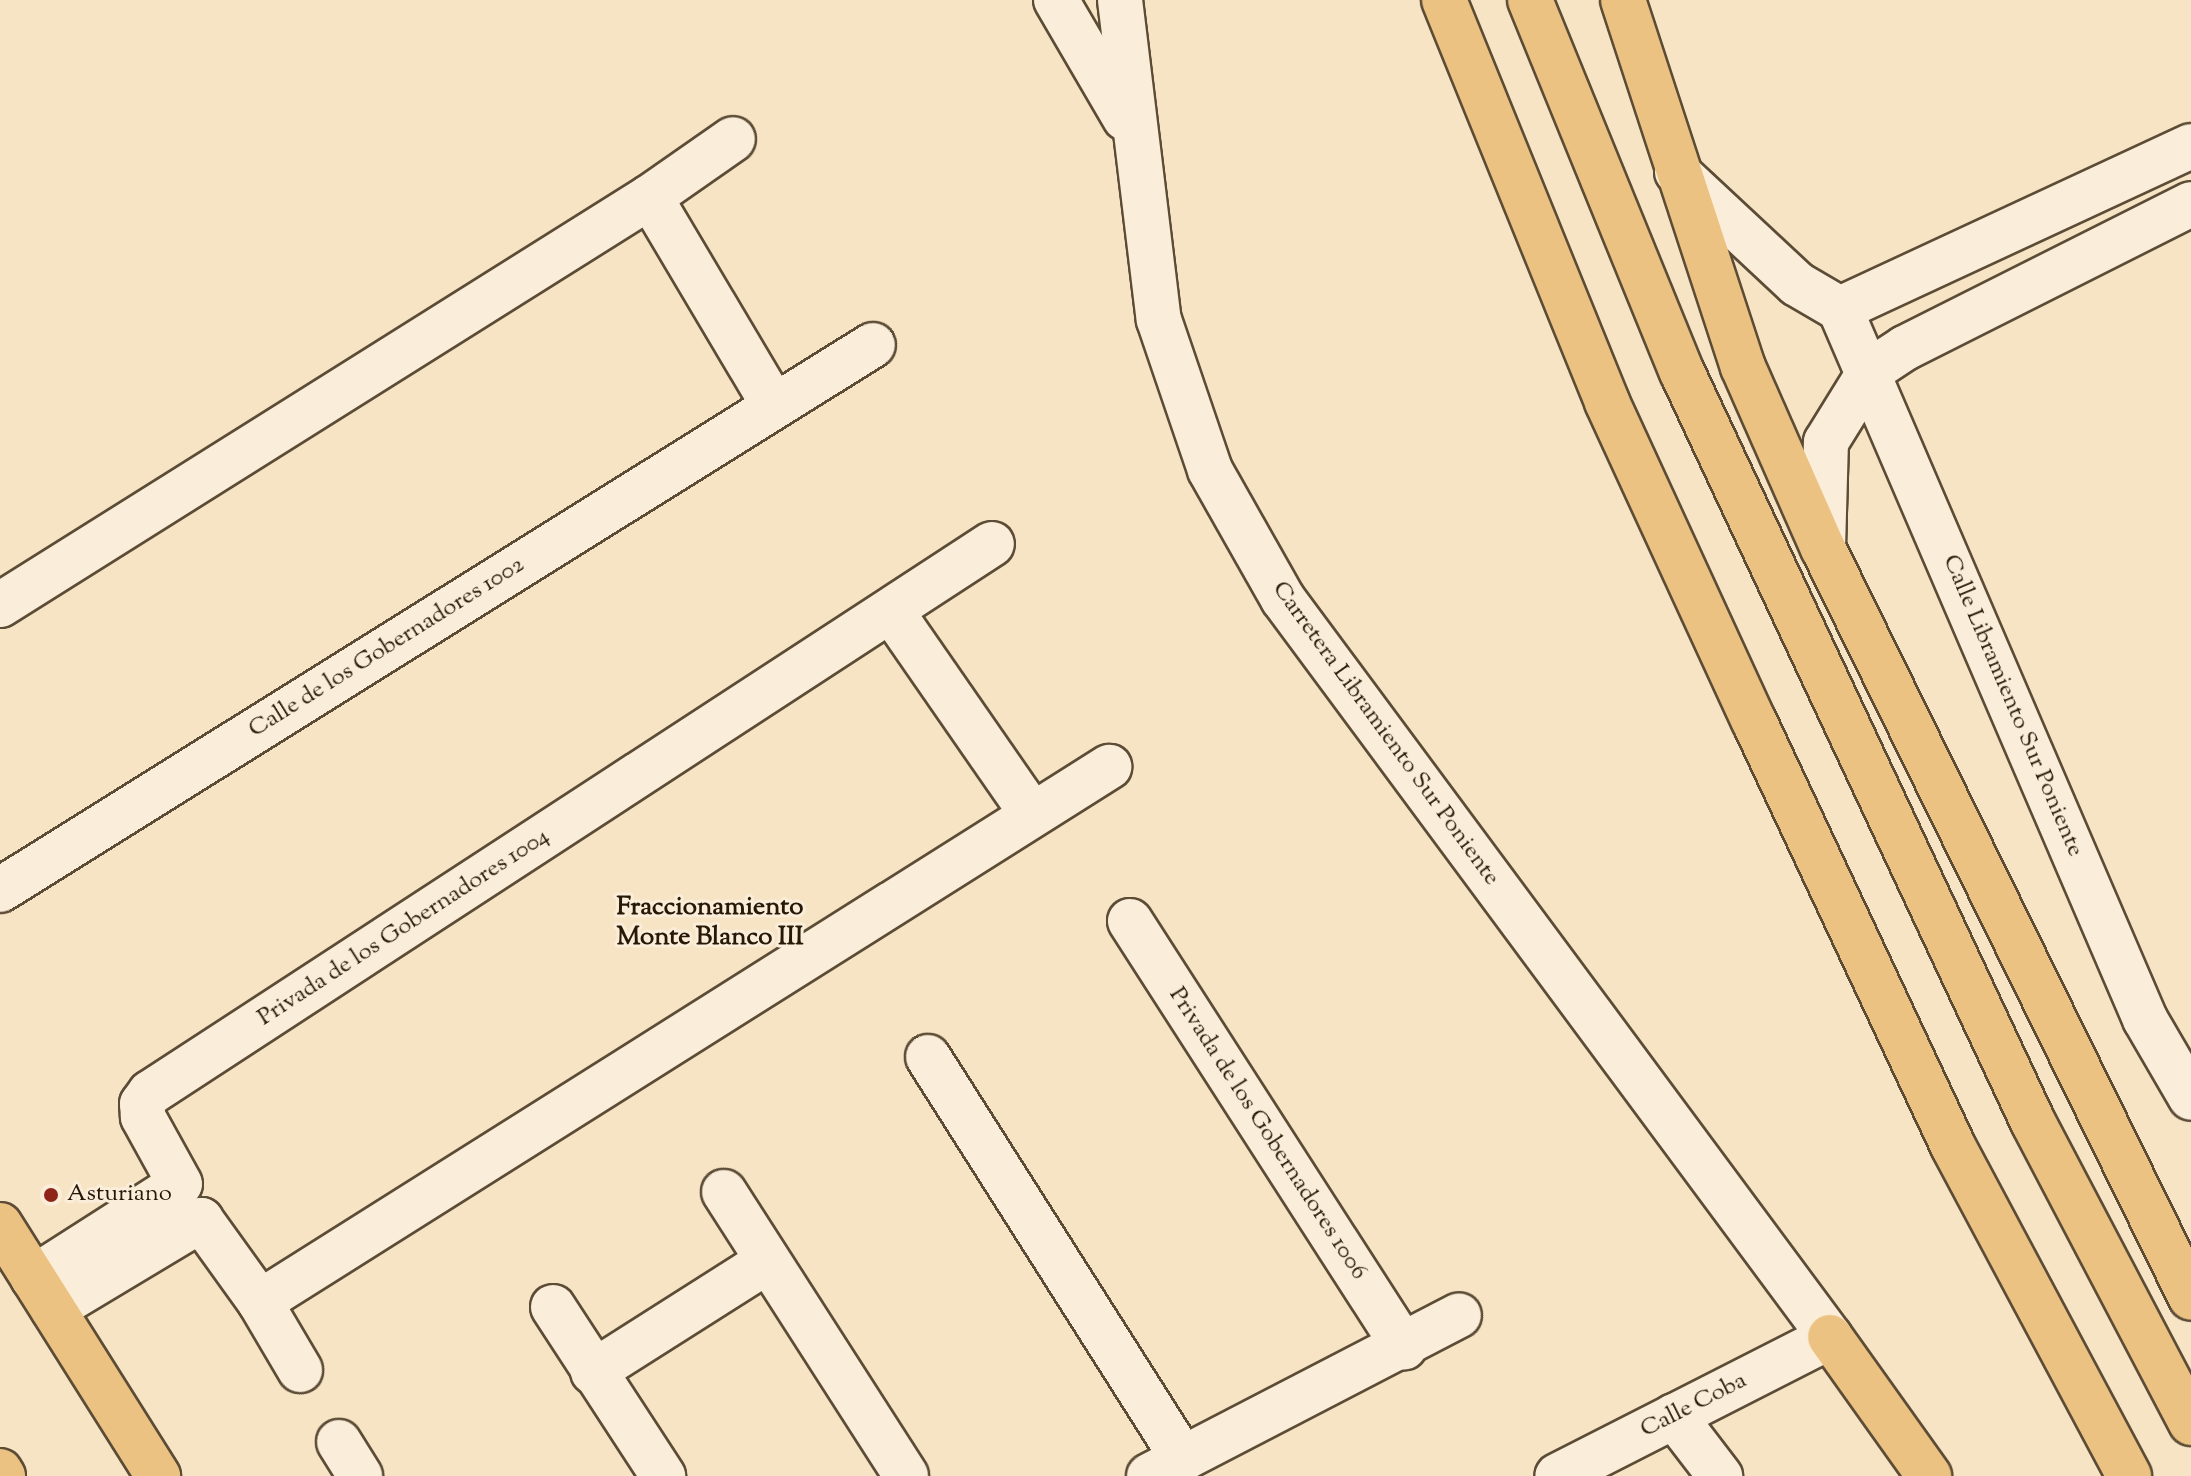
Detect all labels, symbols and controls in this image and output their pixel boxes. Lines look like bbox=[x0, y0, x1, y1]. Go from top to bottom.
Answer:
street label: Calle de los Gobernadores 1002 bbox=[244, 551, 530, 745]
street label: Calle Libramiento Sur Poniente bbox=[1935, 551, 2089, 861]
street label: Carretera Libramiento Sur Poniente bbox=[1265, 576, 1505, 892]
street label: Privada de los Gobernadores 1004 bbox=[253, 823, 555, 1033]
district label: Fraccionamiento Monte Blanco III bbox=[616, 892, 804, 954]
street label: Privada de los Gobernadores 1006 bbox=[1162, 982, 1372, 1286]
place label: Asturiano bbox=[67, 1181, 172, 1209]
marker: Asturiano bbox=[42, 1186, 60, 1204]
street label: Calle Coba bbox=[1636, 1367, 1752, 1445]

